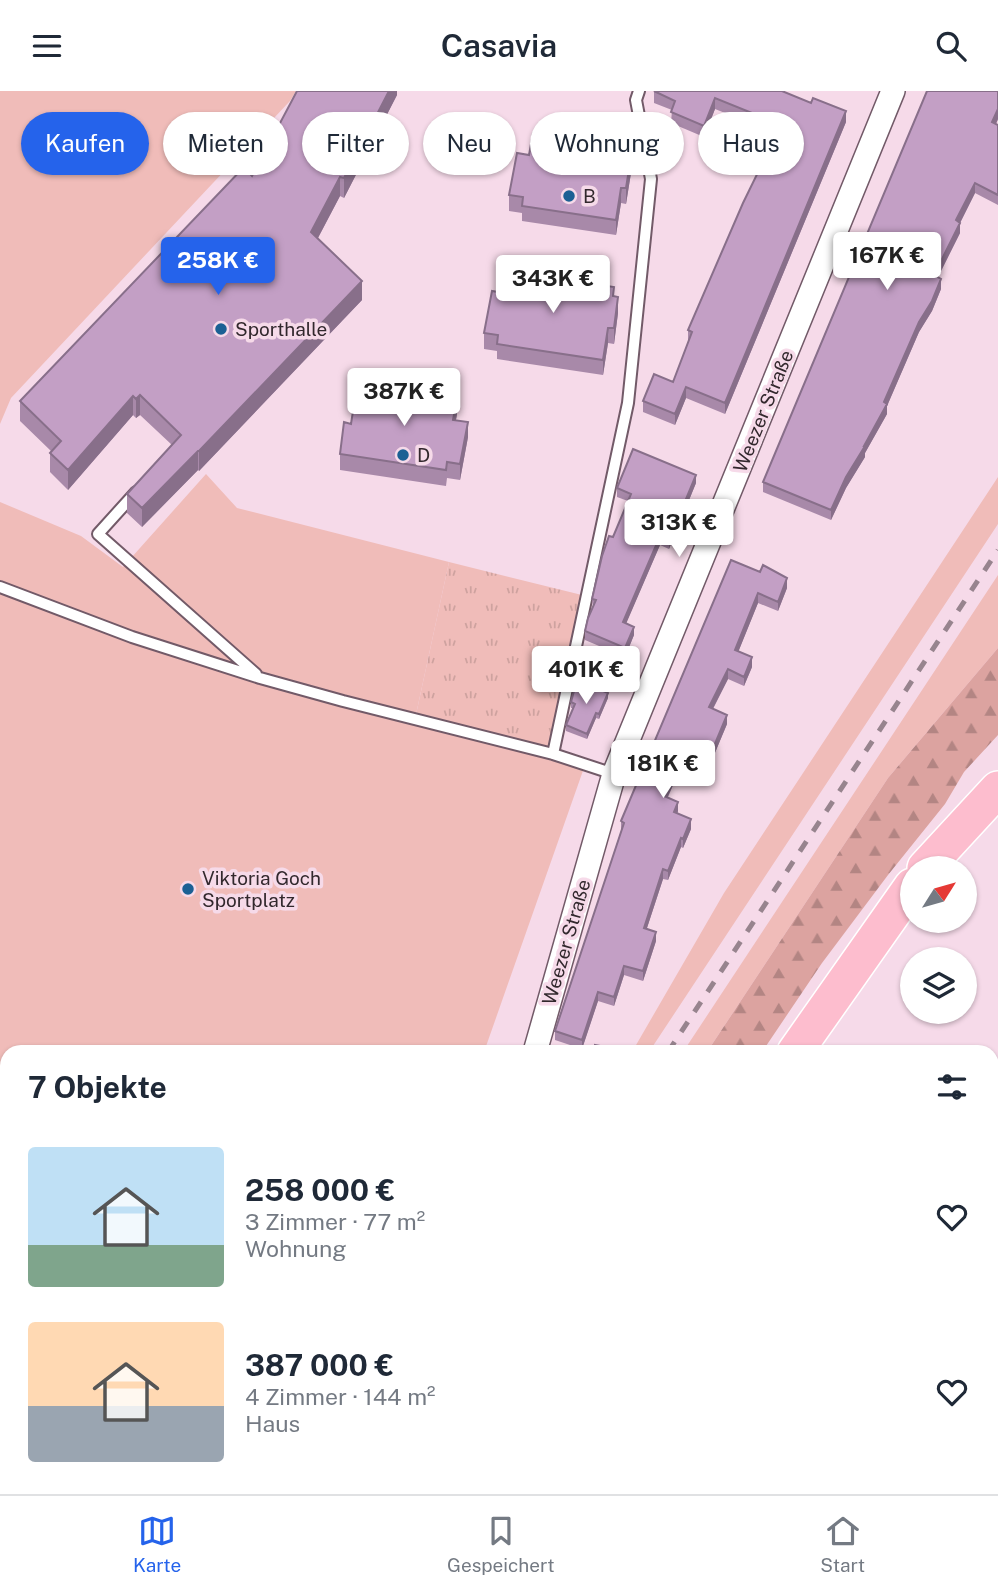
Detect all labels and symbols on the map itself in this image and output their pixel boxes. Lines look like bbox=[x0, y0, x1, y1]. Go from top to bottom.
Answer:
place label: B bbox=[583, 185, 596, 207]
marker: B bbox=[561, 188, 577, 204]
pin: 167K € bbox=[830, 233, 944, 292]
pin: 258K € bbox=[161, 237, 275, 297]
pin: 343K € bbox=[496, 255, 610, 315]
place label: Sporthalle bbox=[235, 318, 327, 340]
marker: Sporthalle bbox=[213, 321, 229, 337]
street label: Weezer Straße bbox=[729, 347, 797, 475]
pin: 387K € bbox=[347, 369, 461, 428]
place label: D bbox=[417, 444, 430, 466]
marker: D bbox=[395, 447, 411, 463]
pin: 313K € bbox=[622, 499, 736, 559]
pin: 401K € bbox=[529, 647, 643, 706]
pin: 181K € bbox=[606, 741, 720, 800]
north arrow bbox=[900, 856, 976, 933]
place label: Viktoria Goch Sportplatz bbox=[202, 867, 321, 911]
street label: Weezer Straße bbox=[538, 877, 594, 1007]
marker: Viktoria Goch Sportplatz bbox=[180, 881, 196, 897]

